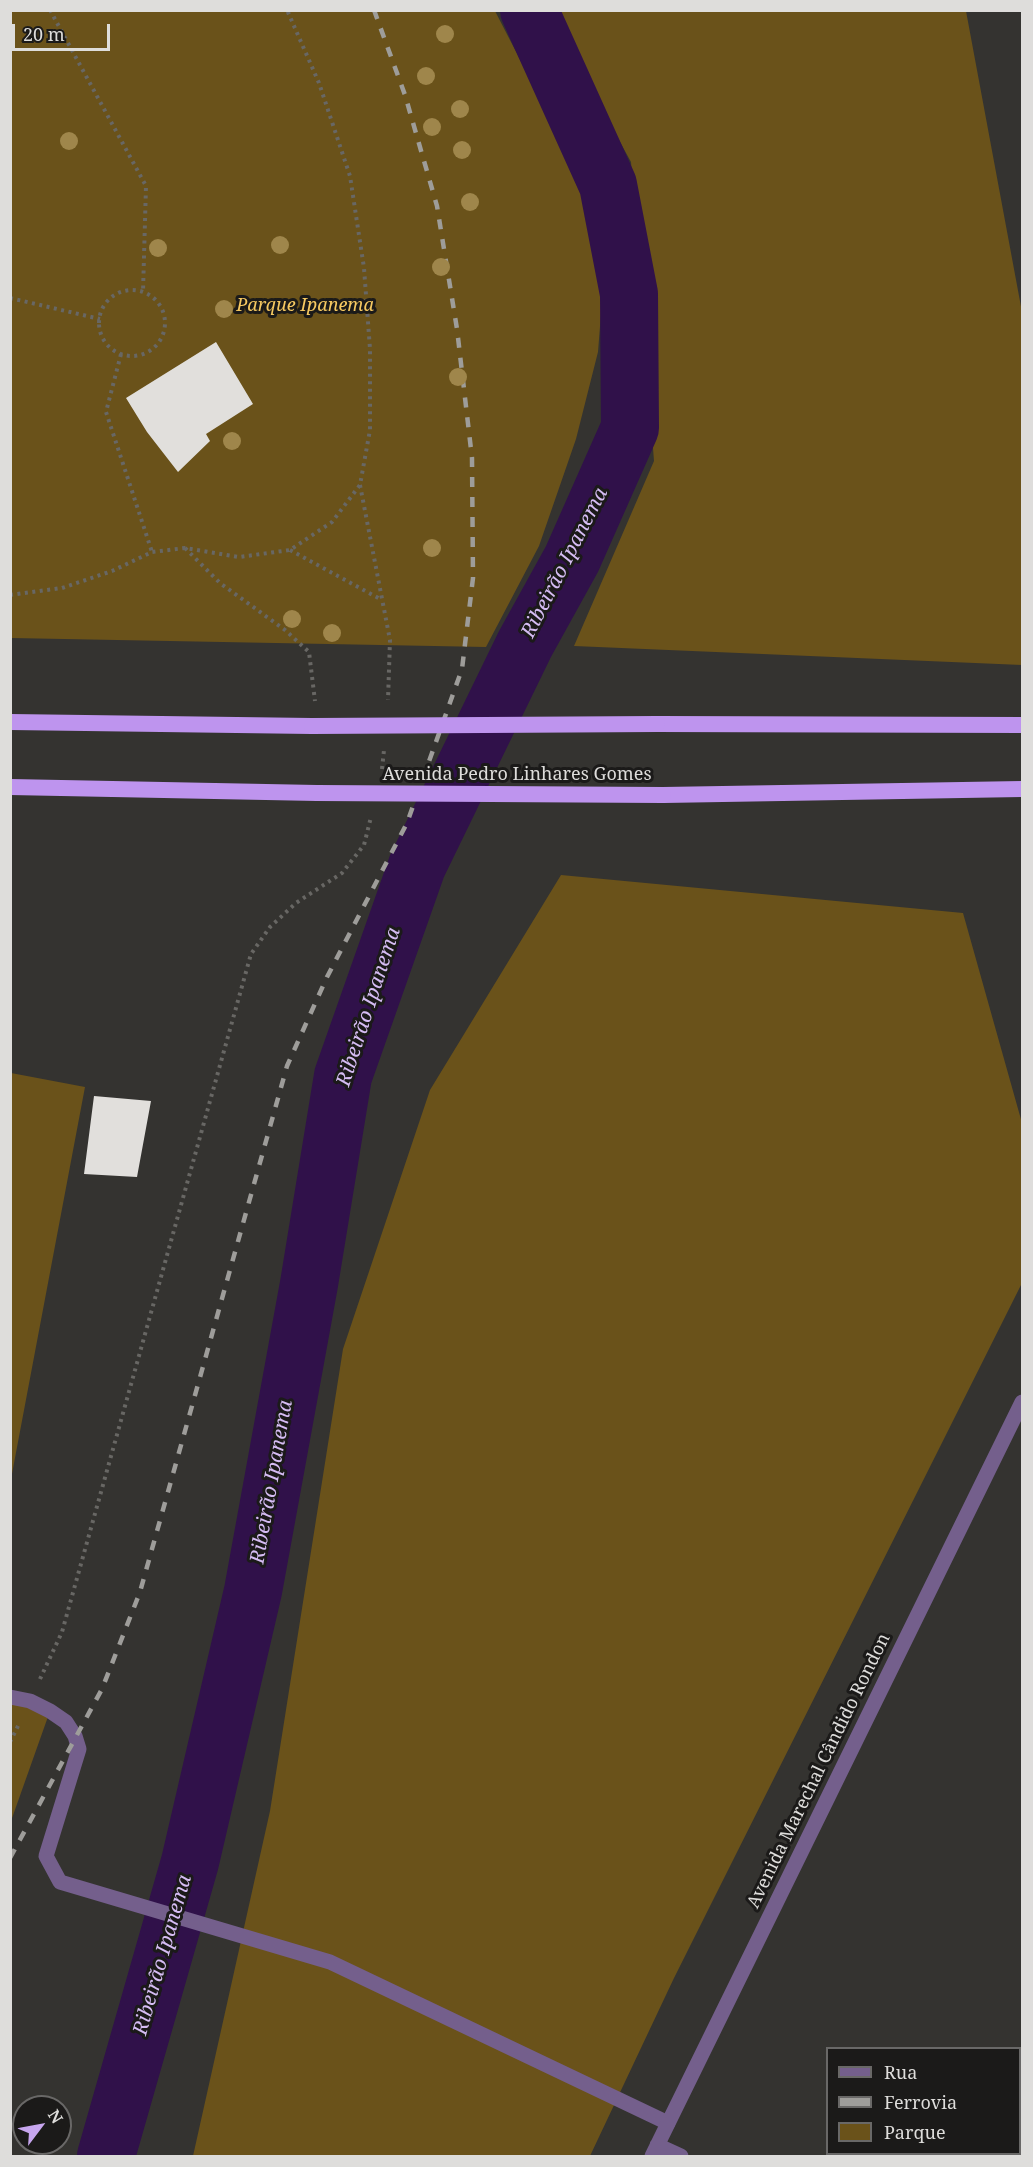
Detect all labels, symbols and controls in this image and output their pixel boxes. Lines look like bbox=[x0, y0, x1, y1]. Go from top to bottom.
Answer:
scale bar bbox=[15, 12, 112, 50]
text: 20 m bbox=[23, 22, 65, 46]
park label: Parque Ipanema bbox=[236, 295, 374, 317]
water label: Ribeirão Ipanema bbox=[517, 484, 613, 642]
street label: Avenida Pedro Linhares Gomes bbox=[382, 764, 652, 786]
water label: Ribeirão Ipanema bbox=[332, 925, 406, 1089]
water label: Ribeirão Ipanema bbox=[246, 1398, 298, 1566]
street label: Avenida Marechal Cândido Rondon bbox=[743, 1630, 895, 1912]
water label: Ribeirão Ipanema bbox=[129, 1872, 197, 2038]
legend bbox=[826, 2047, 1021, 2155]
text: Rua bbox=[884, 2060, 917, 2084]
text: Ferrovia bbox=[884, 2090, 957, 2114]
north arrow bbox=[12, 2095, 72, 2155]
text: N bbox=[43, 2105, 68, 2128]
text: Parque bbox=[884, 2120, 946, 2144]

